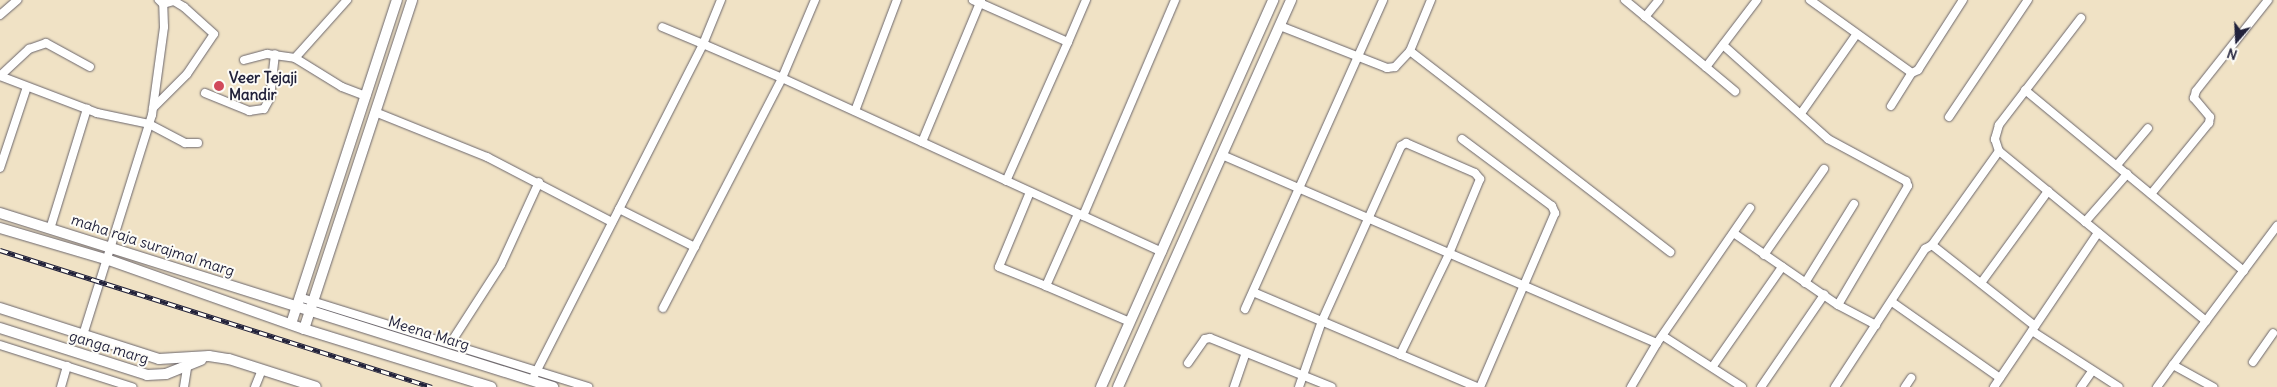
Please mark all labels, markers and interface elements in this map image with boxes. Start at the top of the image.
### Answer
north arrow [2212,15,2262,65]
text: N [2225,44,2240,64]
place label: Veer Tejaji Mandir [229,68,297,103]
marker: Veer Tejaji Mandir [213,80,225,92]
street label: maha raja surajmal marg [69,210,237,280]
street label: Meena Marg [386,312,472,354]
street label: ganga marg [67,326,151,368]

